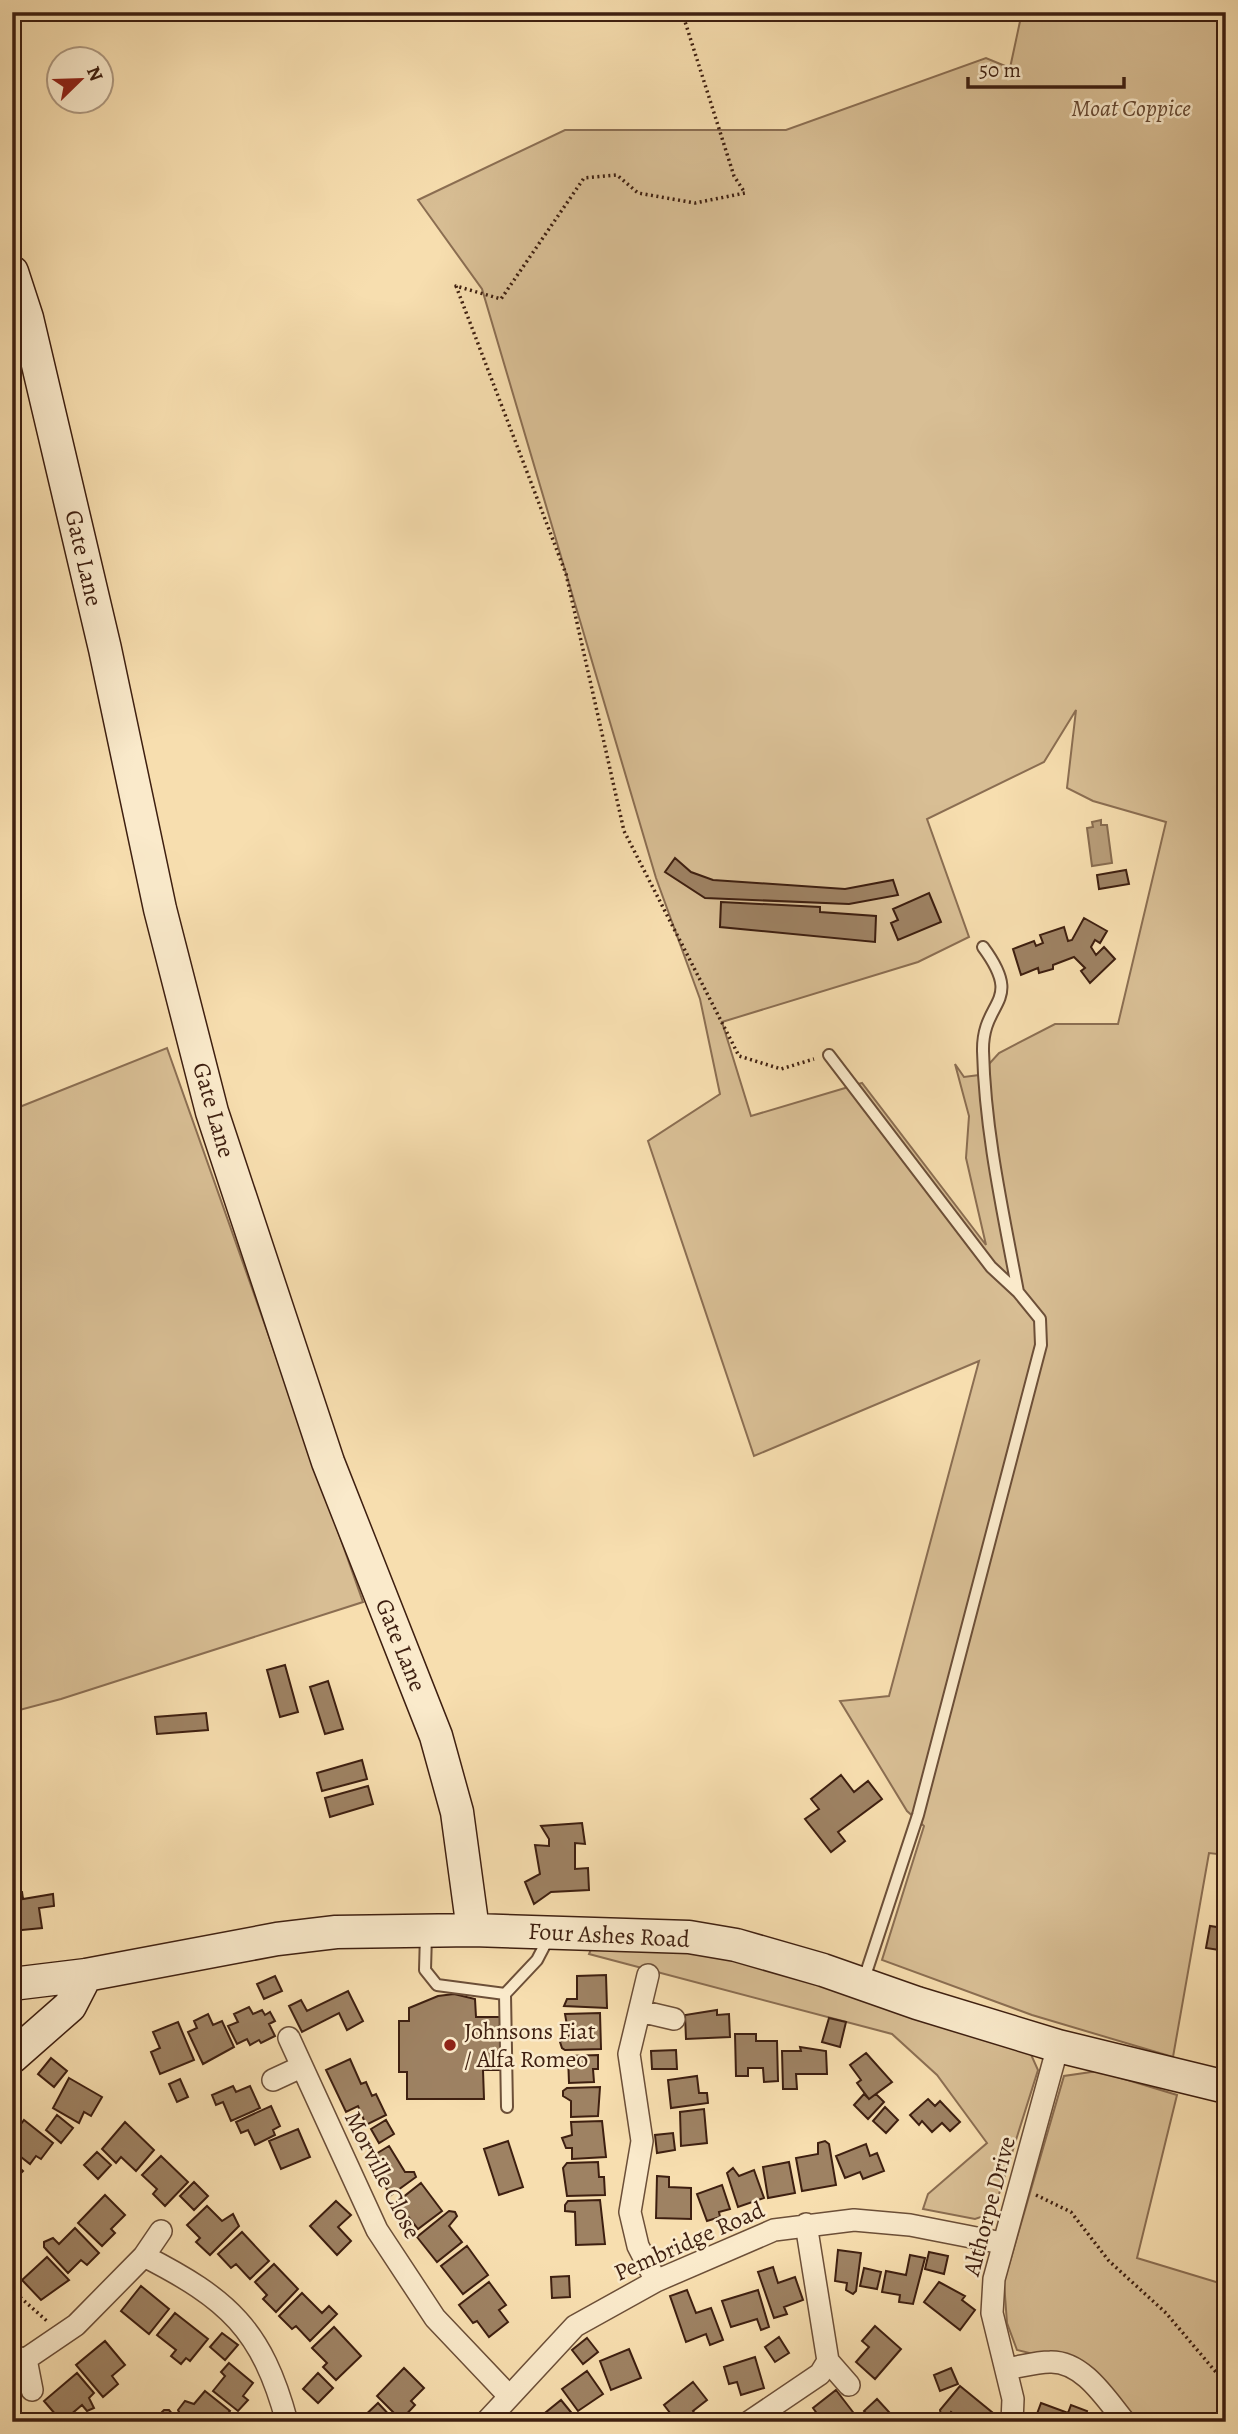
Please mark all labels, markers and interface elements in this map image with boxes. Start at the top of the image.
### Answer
north arrow [46,46,116,116]
scale bar [968,46,1124,90]
text: 50 m [979,56,1021,84]
text: N [80,62,109,85]
park label: Moat Coppice [1071,92,1191,124]
street label: Gate Lane [57,507,111,609]
street label: Gate Lane [185,1059,243,1161]
street label: Gate Lane [368,1594,434,1696]
street label: Four Ashes Road [527,1915,691,1955]
place label: Johnsons Fiat / Alfa Romeo [464,2015,596,2075]
marker: Johnsons Fiat / Alfa Romeo [442,2037,458,2053]
street label: Morville Close [337,2106,429,2244]
street label: Althorpe Drive [955,2133,1023,2280]
street label: Pembridge Road [609,2194,769,2288]

